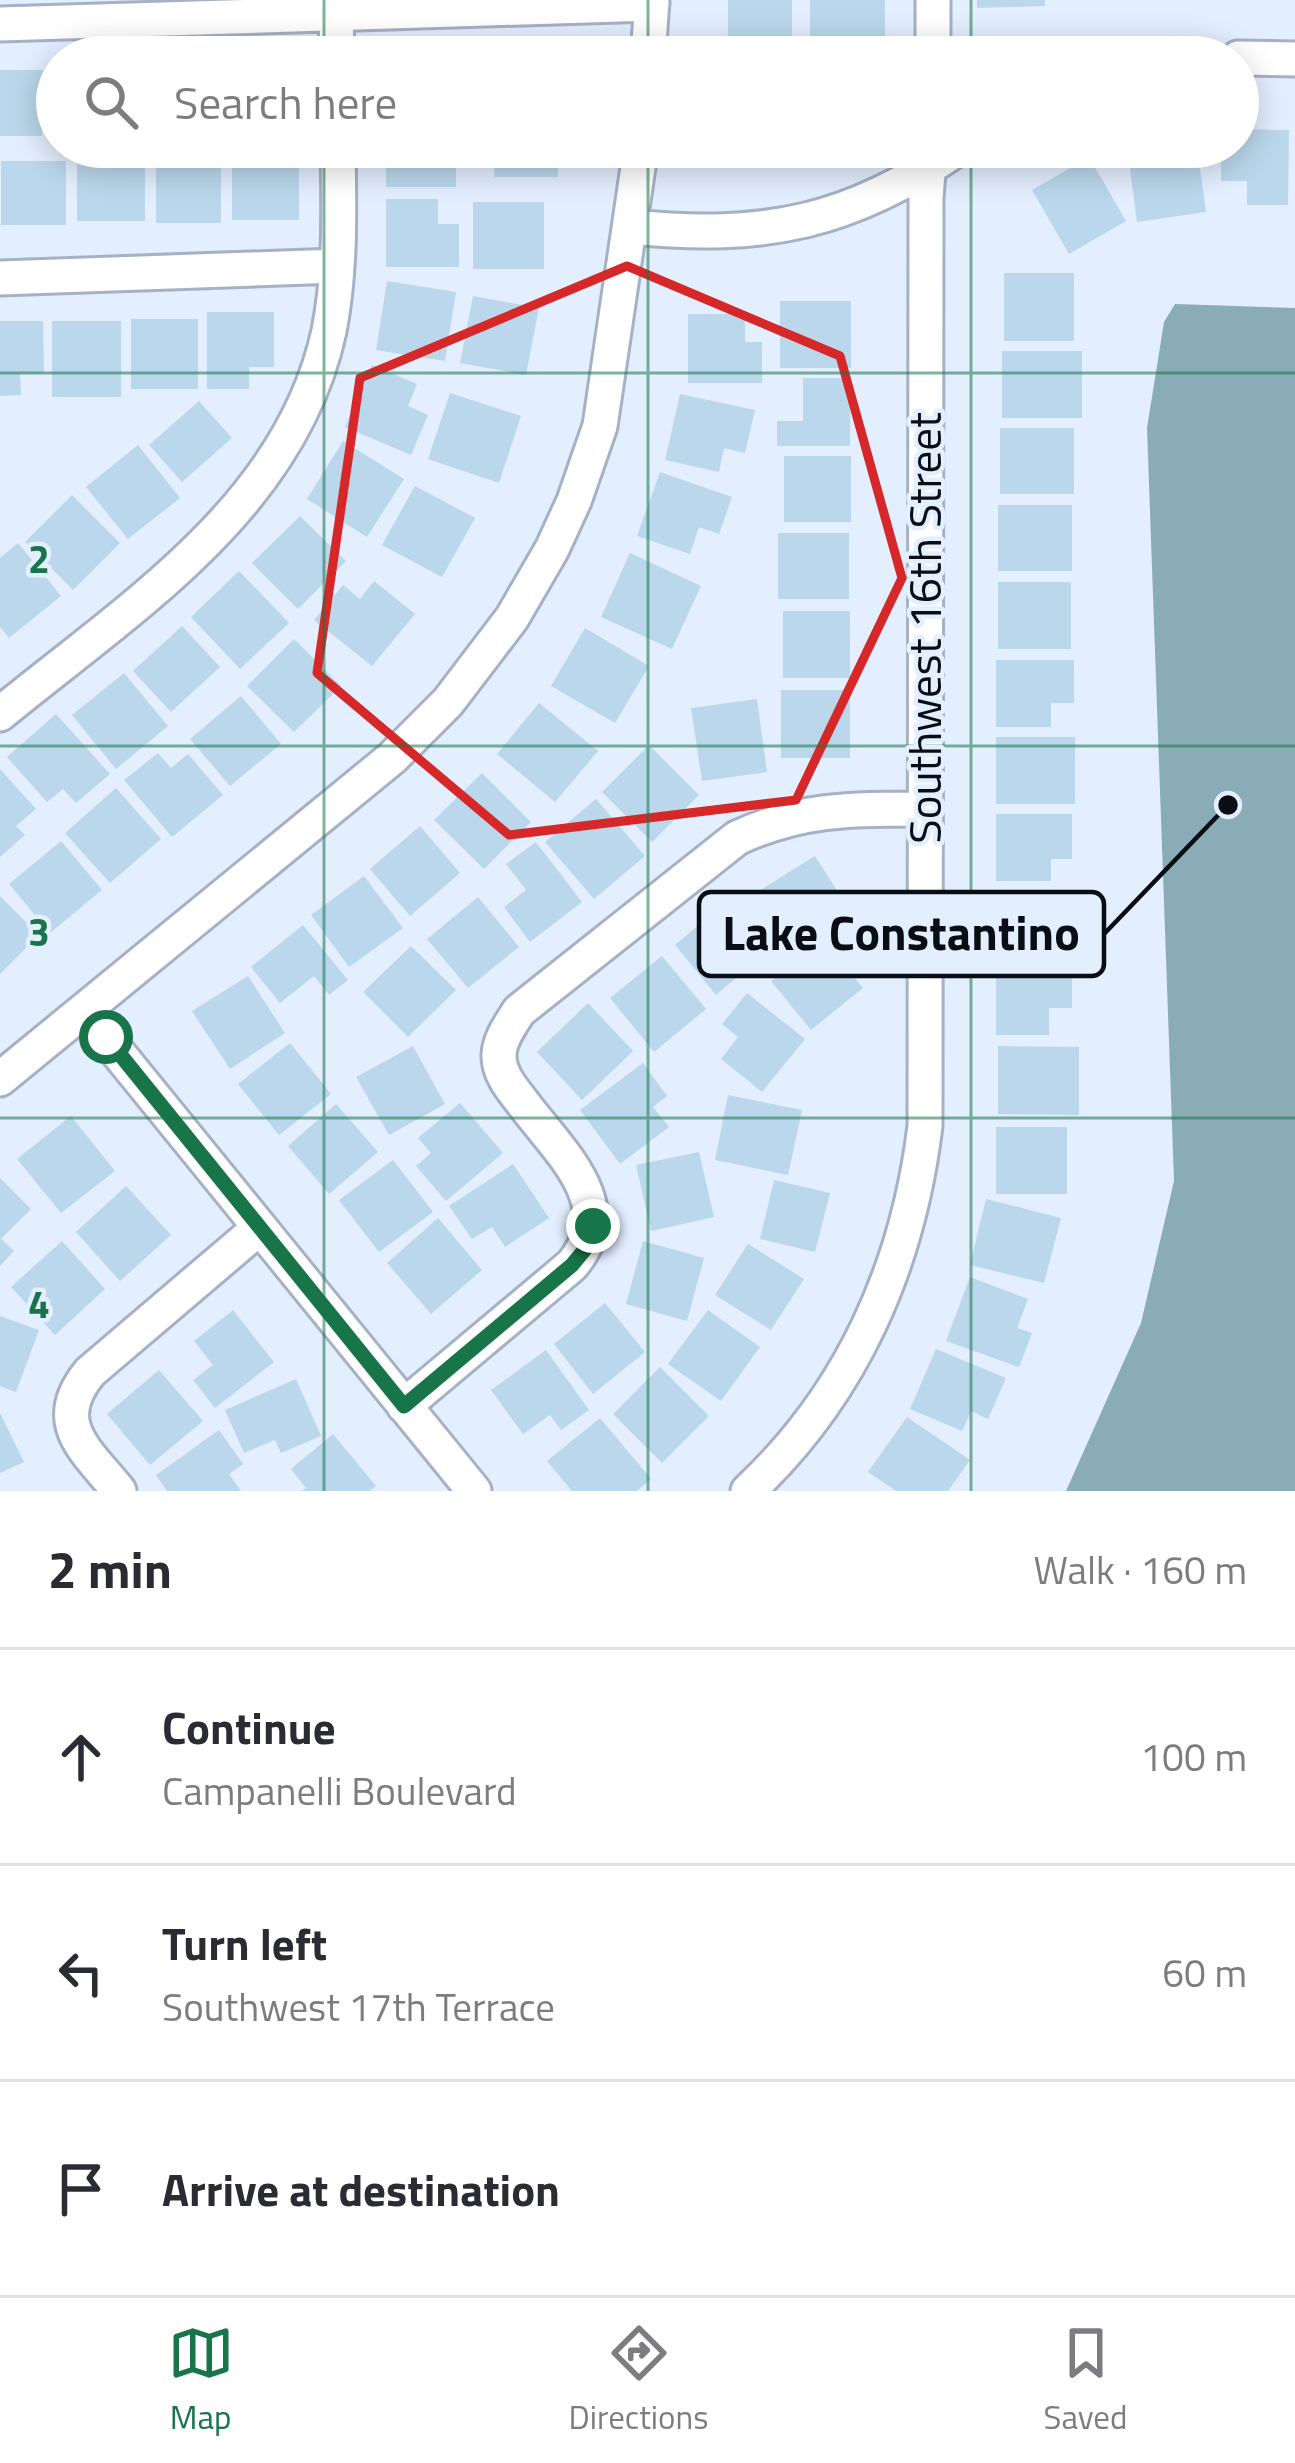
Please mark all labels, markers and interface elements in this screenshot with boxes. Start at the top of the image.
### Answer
search box [36,36,1259,168]
text: Search here [174,68,397,136]
icon: search [78,69,144,135]
street label: Southwest 16th Street [890,412,958,844]
text: 2 [28,529,50,588]
callout: Lake Constantino [699,892,1104,976]
text: Lake Constantino [722,896,1080,969]
text: 3 [28,902,50,961]
route start [79,1010,133,1064]
route end [566,1199,620,1253]
text: 4 [28,1274,50,1333]
text: 2 min [48,1530,172,1608]
text: Walk · 160 m [1033,1540,1247,1599]
text: Continue [162,1693,336,1761]
icon: ahead [48,1724,114,1790]
text: 100 m [1140,1727,1247,1786]
text: Campanelli Boulevard [162,1761,517,1820]
text: Turn left [162,1909,327,1977]
icon: left [48,1940,114,2006]
text: 60 m [1162,1943,1247,2002]
text: Southwest 17th Terrace [162,1977,555,2036]
text: Arrive at destination [162,2155,560,2223]
icon: arrive [48,2156,114,2222]
tab: Map [168,2320,234,2442]
tab: Directions [569,2320,709,2442]
tab: Saved [1044,2320,1127,2442]

